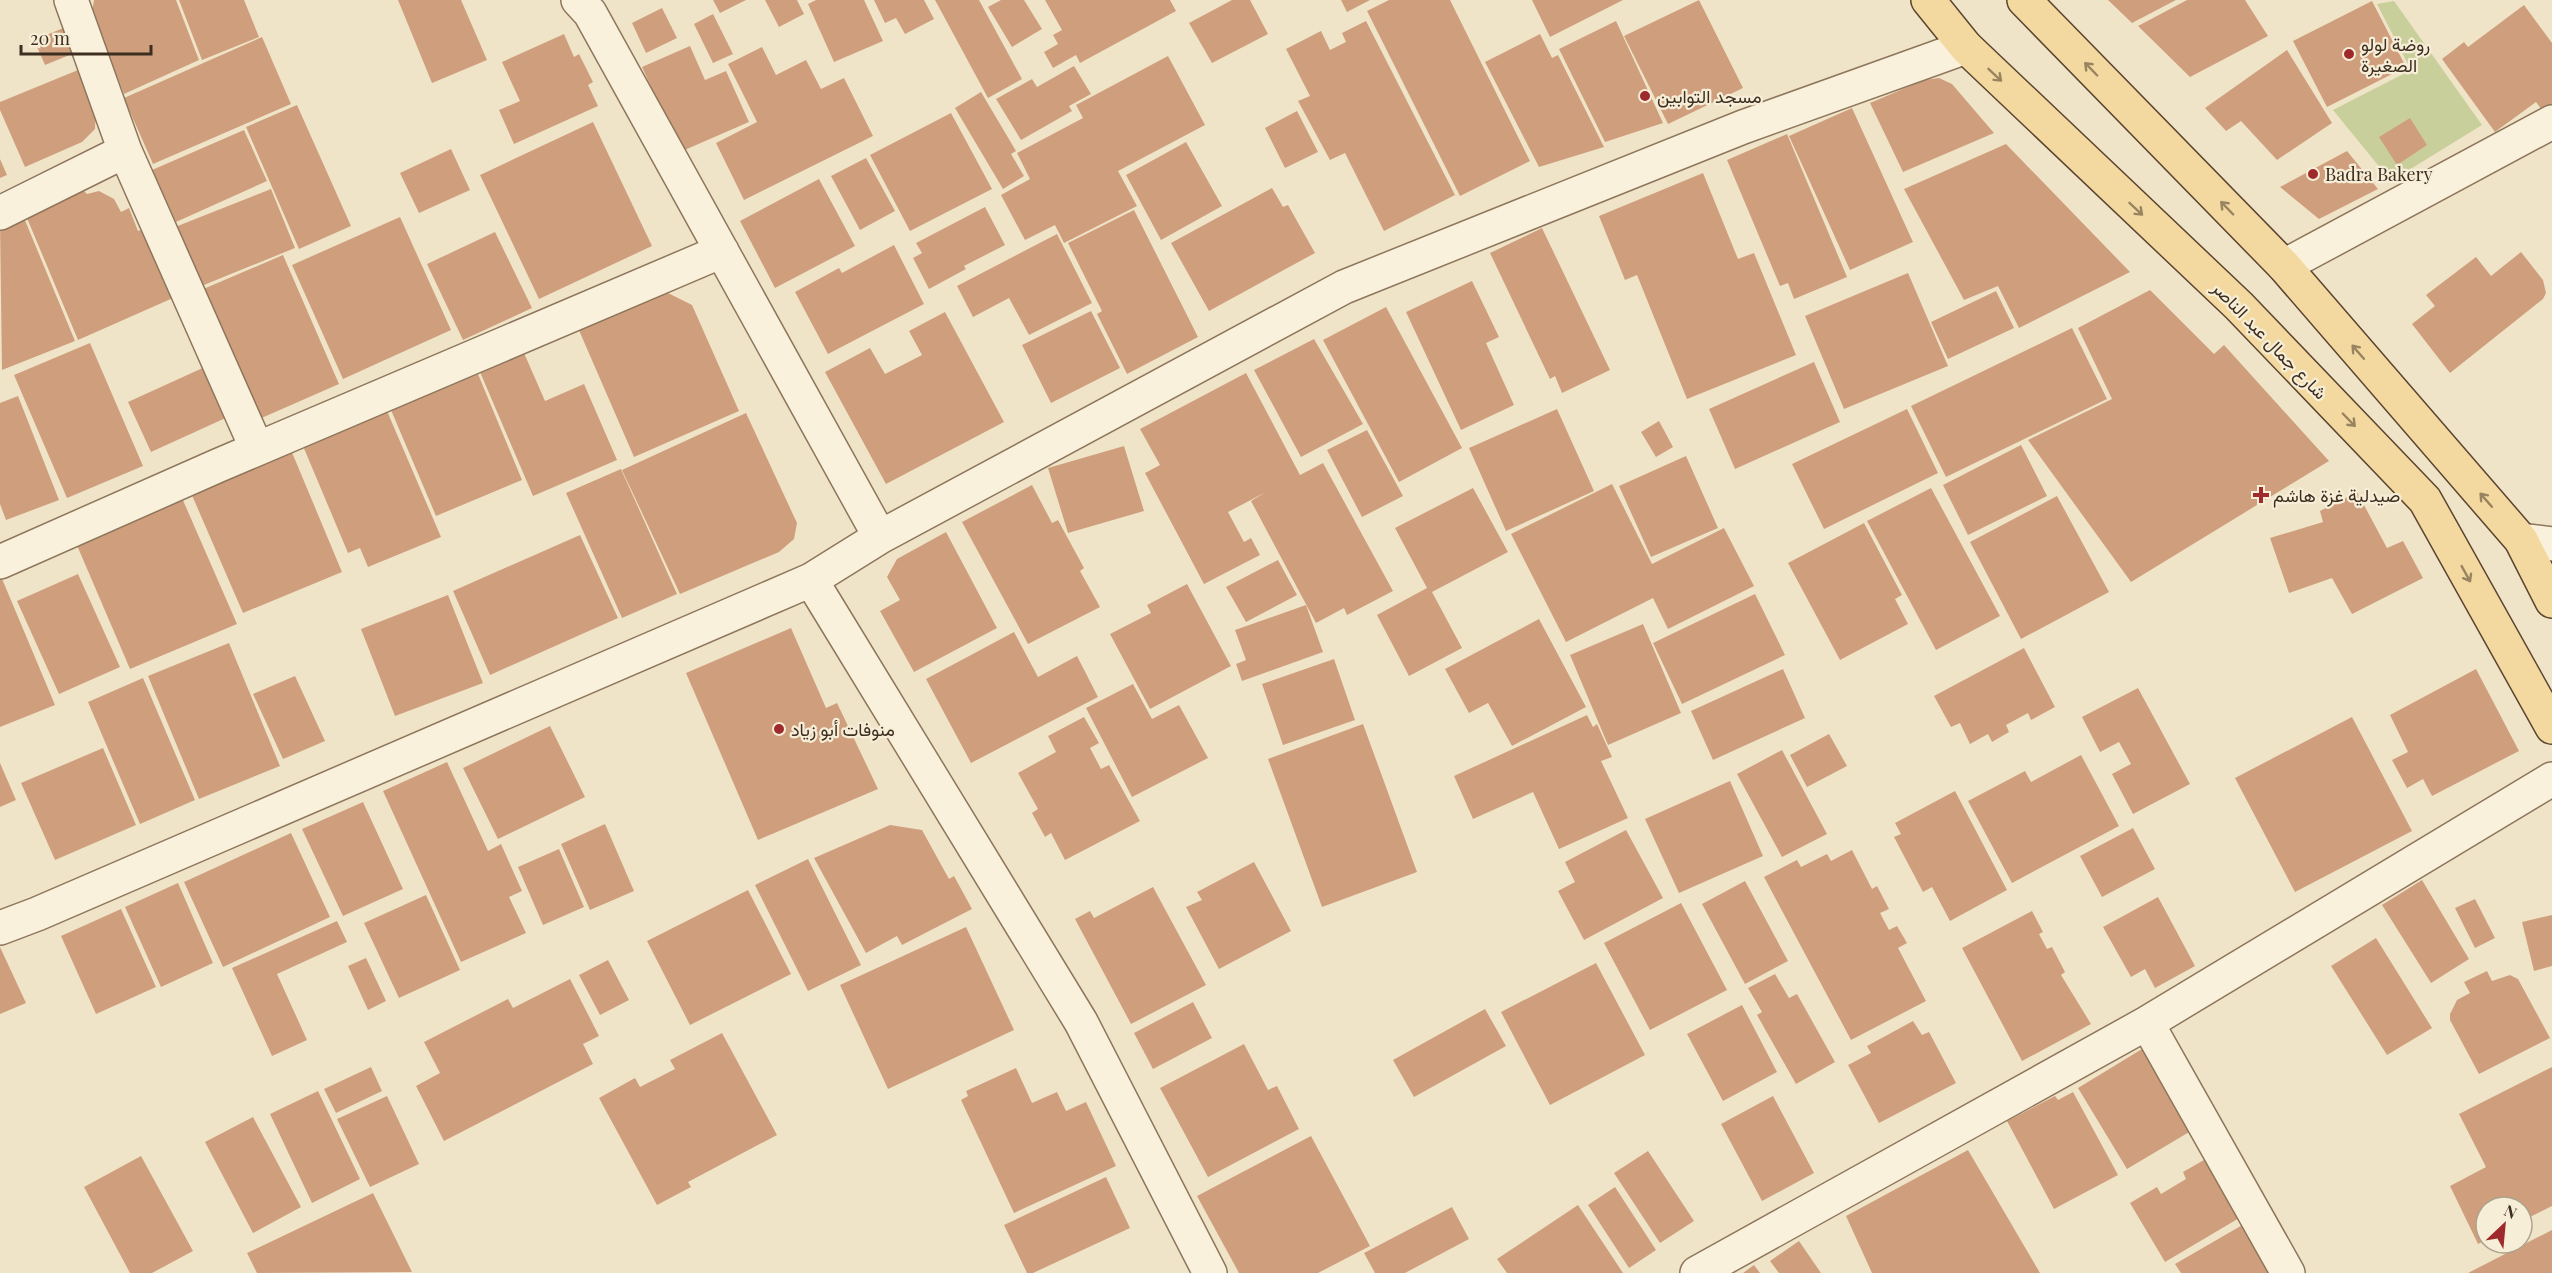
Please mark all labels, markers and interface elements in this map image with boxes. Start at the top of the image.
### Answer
scale bar [21,18,152,56]
text: 20 m [30,26,70,50]
place label: روضة لولو الصغيرة [2361,32,2430,77]
marker: روضة لولو الصغيرة [2342,47,2356,61]
one-way arrow [2084,61,2098,76]
one-way arrow [1987,67,2002,82]
place label: مسجد التوابين [1657,84,1762,108]
marker: مسجد التوابين [1638,89,1652,103]
place label: Badra Bakery [2325,162,2433,186]
marker: Badra Bakery [2306,167,2320,181]
one-way arrow [2129,201,2144,216]
one-way arrow [2220,201,2234,216]
street label: شارع جمال عبد الناصر [2206,275,2333,405]
one-way arrow [2351,345,2365,360]
one-way arrow [2342,413,2356,428]
place label: صيدلية غزة هاشم [2273,483,2400,508]
marker: صيدلية غزة هاشم [2254,488,2268,502]
one-way arrow [2479,493,2493,508]
one-way arrow [2461,565,2473,582]
place label: منوفات أبو زياد [791,717,895,741]
marker: منوفات أبو زياد [772,722,786,736]
north arrow [2474,1195,2534,1255]
text: N [2501,1199,2521,1223]

